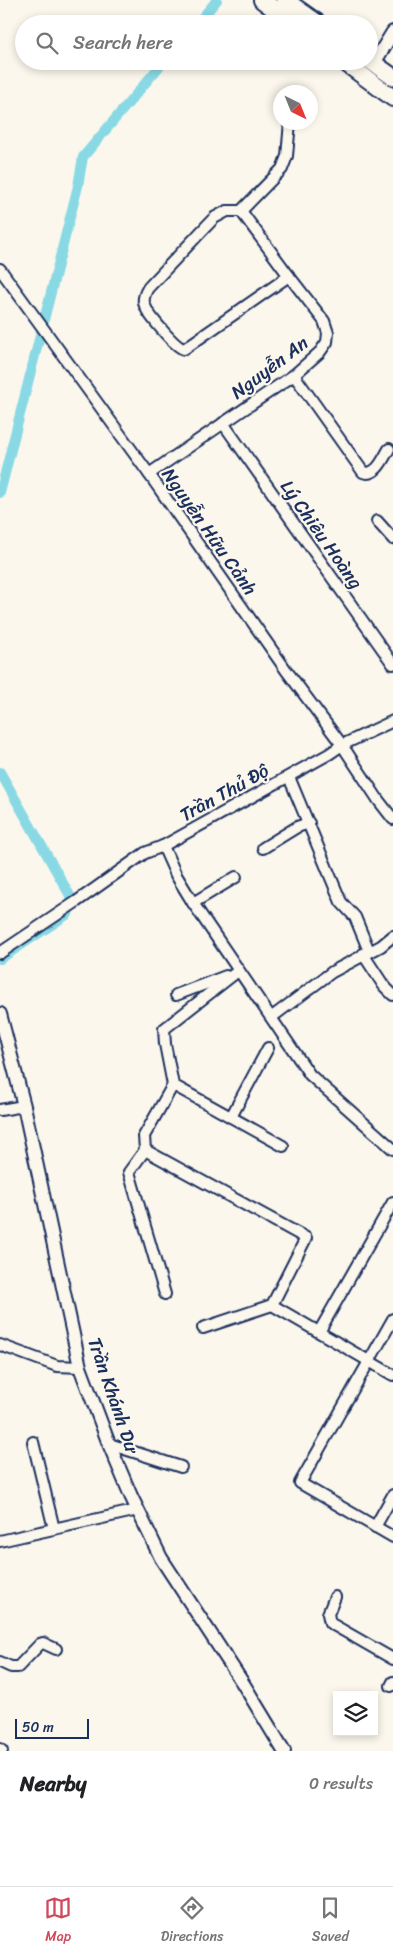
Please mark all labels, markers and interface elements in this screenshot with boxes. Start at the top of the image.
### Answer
search box [15,15,378,70]
text: Search here [73,26,173,59]
icon: search [33,29,61,57]
north arrow [273,85,318,130]
street label: Nguyễn An [223,327,315,408]
street label: Nguyễn Hữu Cảnh [153,460,266,602]
street label: Lý Chiêu Hoàng [271,472,372,596]
street label: Trần Thủ Độ [173,754,275,831]
street label: Trần Khánh Dư [78,1333,149,1459]
map controls [333,1691,378,1736]
button: layers [333,1691,378,1736]
text: 50 m [22,1715,54,1740]
scale bar [15,1716,89,1739]
text: Nearby [20,1765,86,1803]
text: 0 results [309,1769,373,1798]
tab: Map [44,1894,72,1949]
tab: Directions [161,1894,223,1949]
tab: Saved [312,1894,349,1949]

